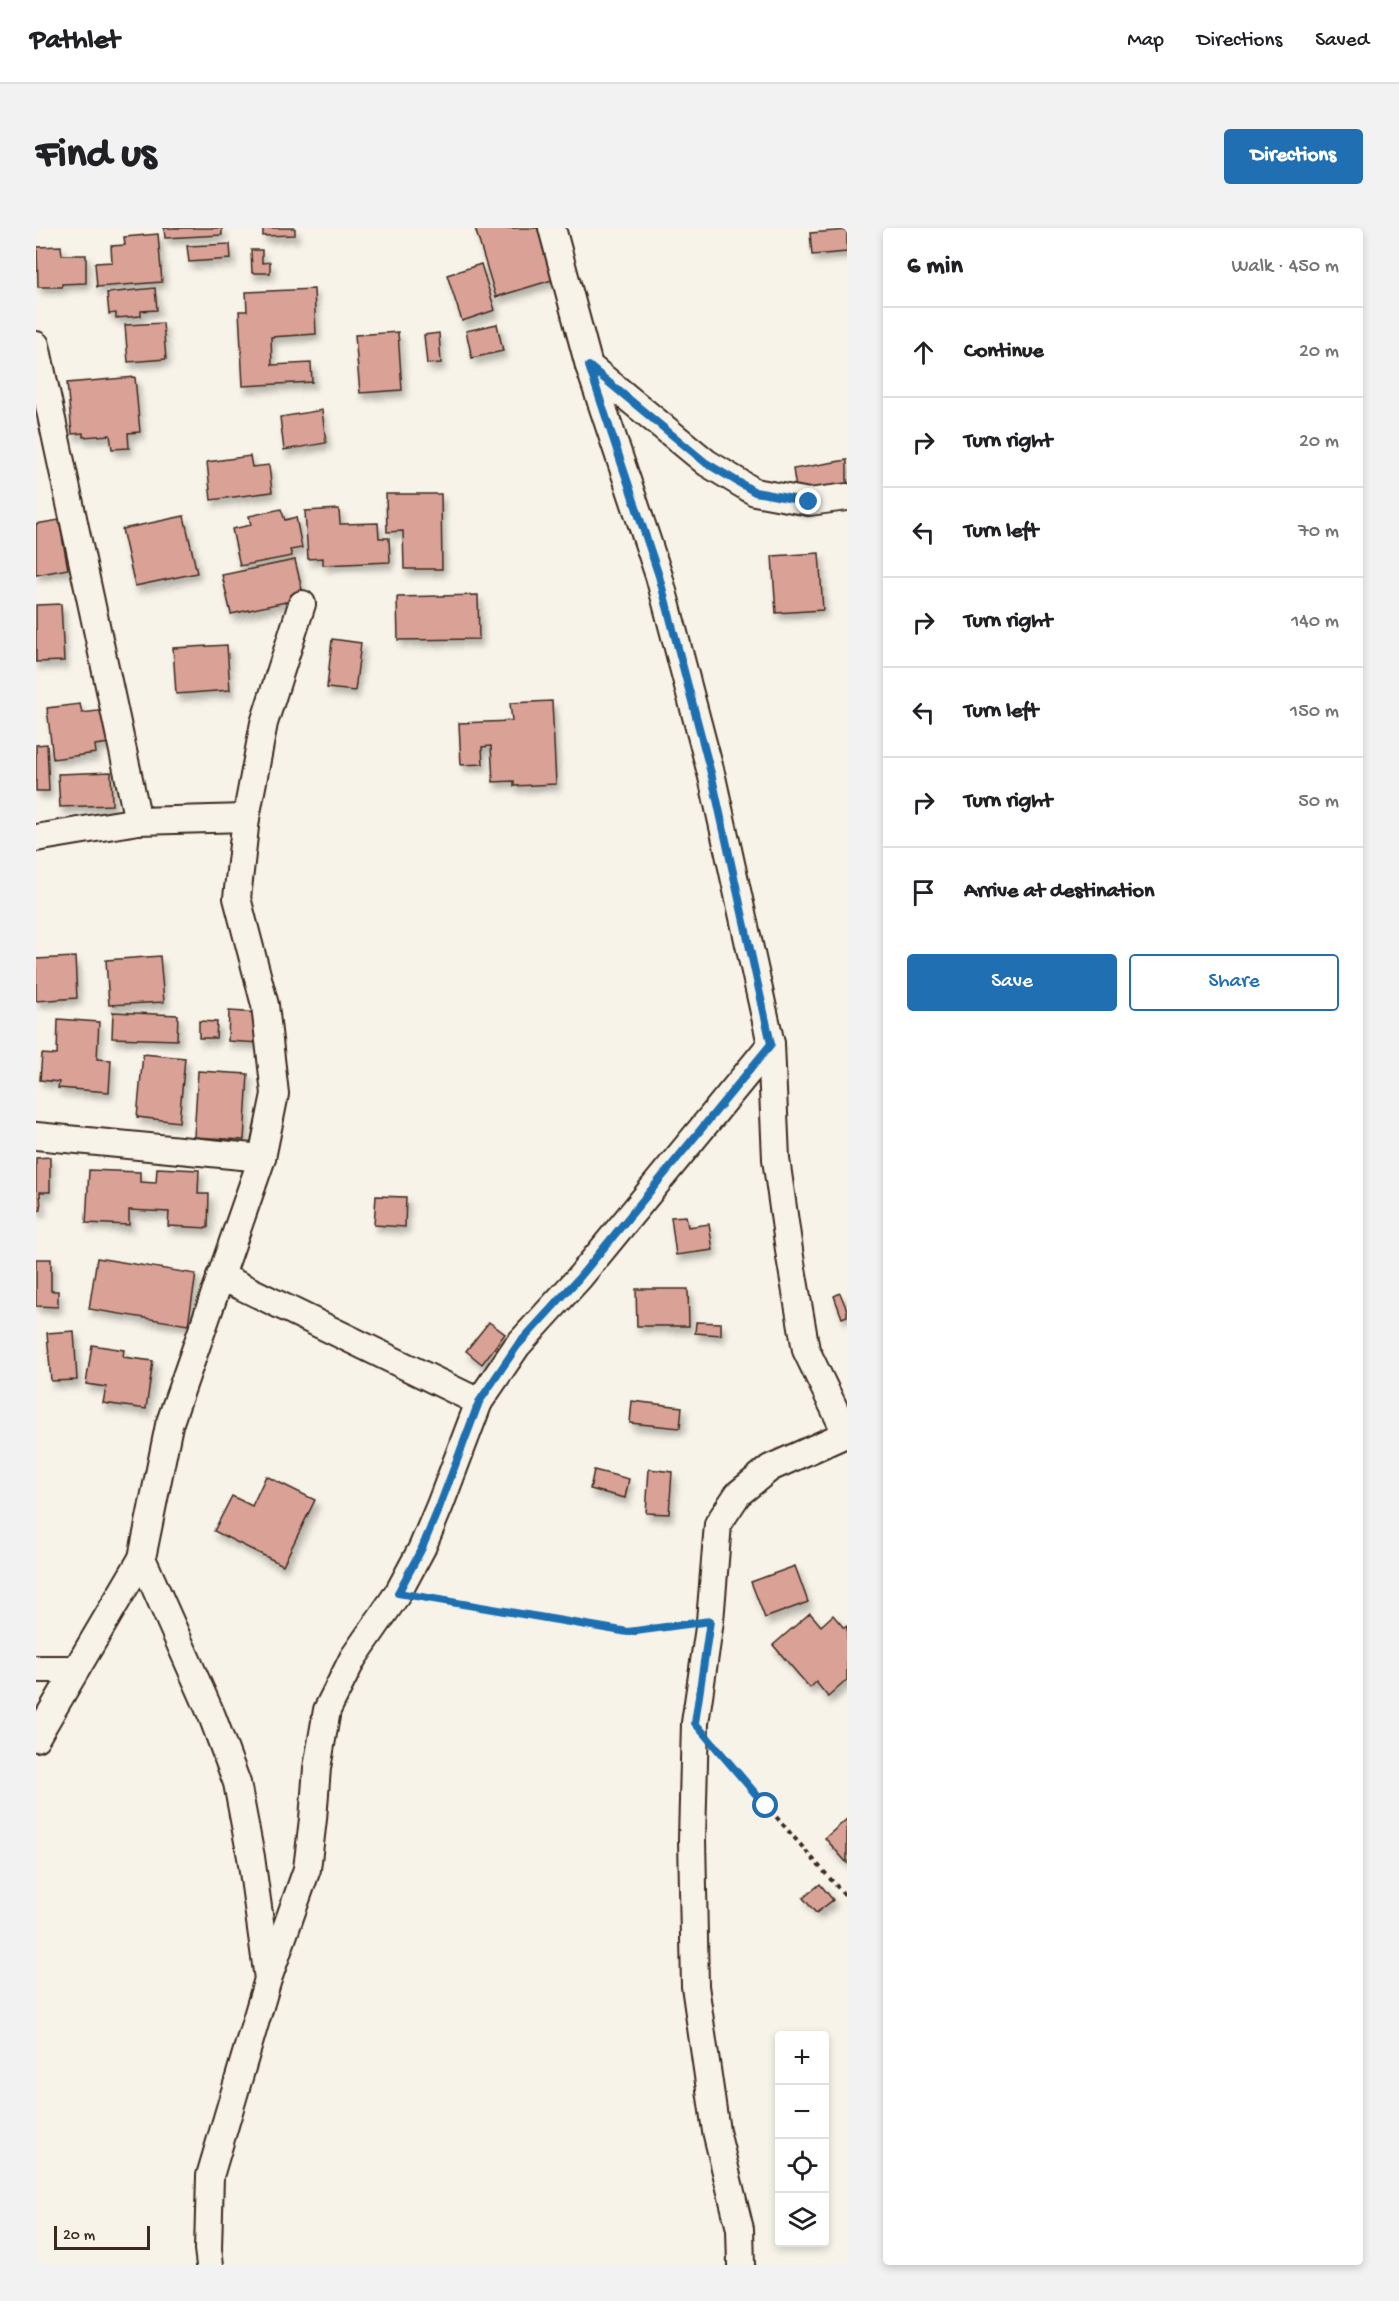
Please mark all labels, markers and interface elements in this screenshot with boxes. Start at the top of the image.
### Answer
text: Pathlet [30,25,120,58]
text: Map [1127,29,1164,54]
text: Directions [1197,29,1282,54]
text: Saved [1315,29,1369,54]
button: Directions [1224,129,1363,184]
text: Find us [36,132,156,181]
text: 6 min [907,252,963,283]
text: Walk · 450 m [1232,256,1339,279]
icon: ahead [907,336,940,369]
text: Continue [964,339,1044,365]
text: 20 m [1299,341,1339,364]
icon: right [907,426,940,459]
text: Turn right [964,429,1052,455]
text: 20 m [1299,431,1339,454]
route end [795,488,821,514]
icon: left [907,516,940,549]
text: Turn left [964,519,1038,545]
text: 70 m [1298,521,1339,544]
icon: right [907,606,940,639]
text: Turn right [964,609,1052,635]
text: 140 m [1291,611,1339,634]
icon: left [907,696,940,729]
text: Turn left [964,699,1038,725]
text: 150 m [1290,701,1339,724]
icon: right [907,786,940,819]
text: Turn right [964,789,1052,815]
text: 50 m [1298,791,1339,814]
icon: arrive [907,876,940,909]
text: Arrive at destination [964,879,1154,905]
button: Save [907,954,1117,1011]
button: Share [1129,954,1339,1011]
route start [752,1792,778,1818]
map controls [775,2031,829,2247]
button: + [775,2031,829,2085]
button: − [775,2085,829,2139]
button: locate [775,2139,829,2193]
button: layers [775,2193,829,2247]
scale bar [54,2223,150,2250]
text: 20 m [63,2227,95,2246]

